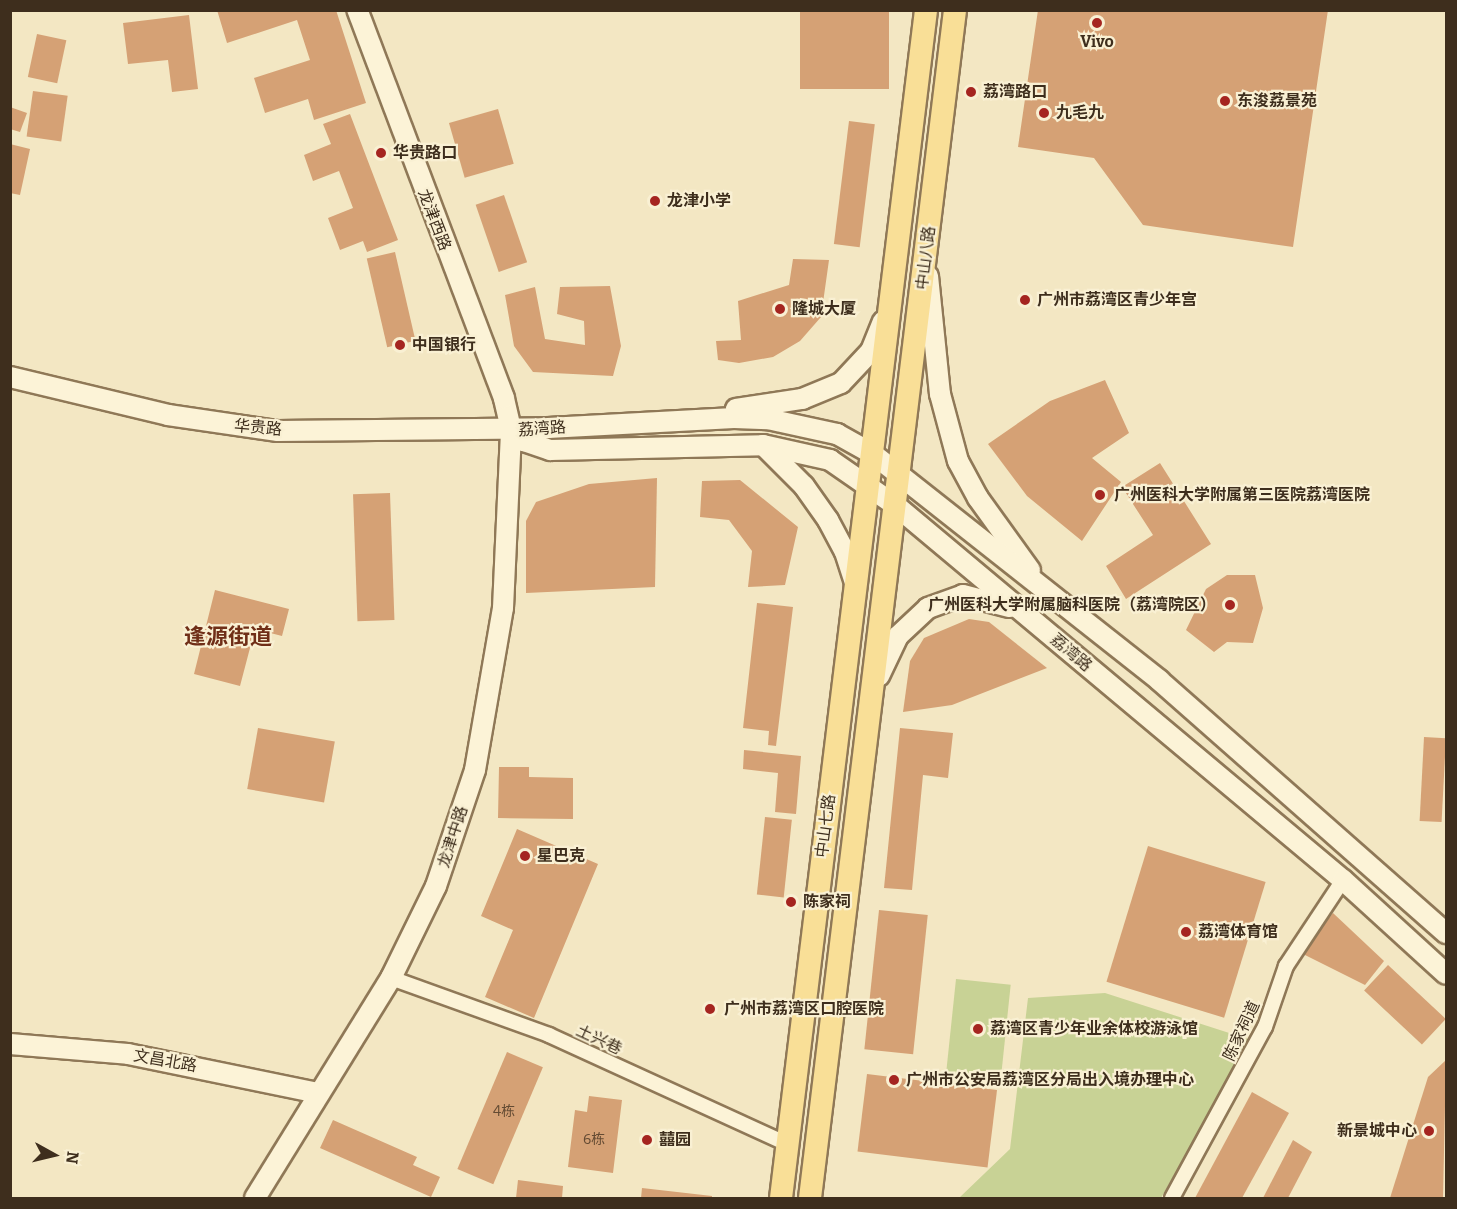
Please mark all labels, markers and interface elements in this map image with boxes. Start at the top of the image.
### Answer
marker: Vivo [1090,16,1104,30]
place label: Vivo [1080,32,1114,52]
place label: 荔湾路口 [983,82,1047,102]
marker: 荔湾路口 [964,85,978,99]
place label: 东浚荔景苑 [1237,91,1317,111]
marker: 东浚荔景苑 [1218,94,1232,108]
place label: 九毛九 [1056,103,1104,123]
marker: 九毛九 [1037,106,1051,120]
place label: 华贵路口 [393,143,457,163]
marker: 华贵路口 [374,146,388,160]
street label: 龙津西路 [414,187,454,253]
place label: 龙津小学 [667,191,731,211]
marker: 龙津小学 [648,194,662,208]
street label: 中山八路 [913,225,939,291]
place label: 广州市荔湾区青少年宫 [1037,290,1197,310]
marker: 广州市荔湾区青少年宫 [1018,293,1032,307]
place label: 隆城大厦 [792,299,856,319]
marker: 隆城大厦 [773,302,787,316]
place label: 中国银行 [412,335,476,355]
marker: 中国银行 [393,338,407,352]
street label: 华贵路 [233,416,283,440]
street label: 荔湾路 [517,418,567,440]
place label: 广州医科大学附属第三医院荔湾医院 [1114,485,1370,505]
marker: 广州医科大学附属第三医院荔湾医院 [1091,486,1109,504]
place label: 广州医科大学附属脑科医院（荔湾院区） [928,595,1216,615]
marker: 广州医科大学附属脑科医院（荔湾院区） [1221,596,1239,614]
district label: 逢源街道 [184,624,272,650]
street label: 荔湾路 [1046,630,1096,676]
street label: 中山七路 [813,793,839,859]
street label: 龙津中路 [434,804,472,870]
place label: 星巴克 [537,846,585,866]
marker: 星巴克 [518,849,532,863]
place label: 陈家祠 [803,892,851,912]
marker: 陈家祠 [784,895,798,909]
place label: 荔湾体育馆 [1198,922,1278,942]
marker: 荔湾体育馆 [1179,925,1193,939]
street label: 陈家祠道 [1220,998,1264,1064]
place label: 广州市荔湾区口腔医院 [724,999,884,1019]
marker: 广州市荔湾区口腔医院 [701,1000,719,1018]
place label: 荔湾区青少年业余体校游泳馆 [990,1019,1198,1039]
street label: 土兴巷 [573,1021,625,1059]
marker: 荔湾区青少年业余体校游泳馆 [971,1022,985,1036]
street label: 文昌北路 [132,1046,198,1076]
place label: 广州市公安局荔湾区分局出入境办理中心 [906,1070,1194,1090]
marker: 广州市公安局荔湾区分局出入境办理中心 [887,1073,901,1087]
house number: 4栋 [493,1104,515,1120]
place label: 新景城中心 [1337,1121,1417,1141]
marker: 新景城中心 [1422,1124,1436,1138]
north arrow [24,1125,84,1185]
place label: 囍园 [659,1130,691,1150]
house number: 6栋 [583,1132,605,1148]
marker: 囍园 [640,1133,654,1147]
text: N [62,1150,83,1165]

